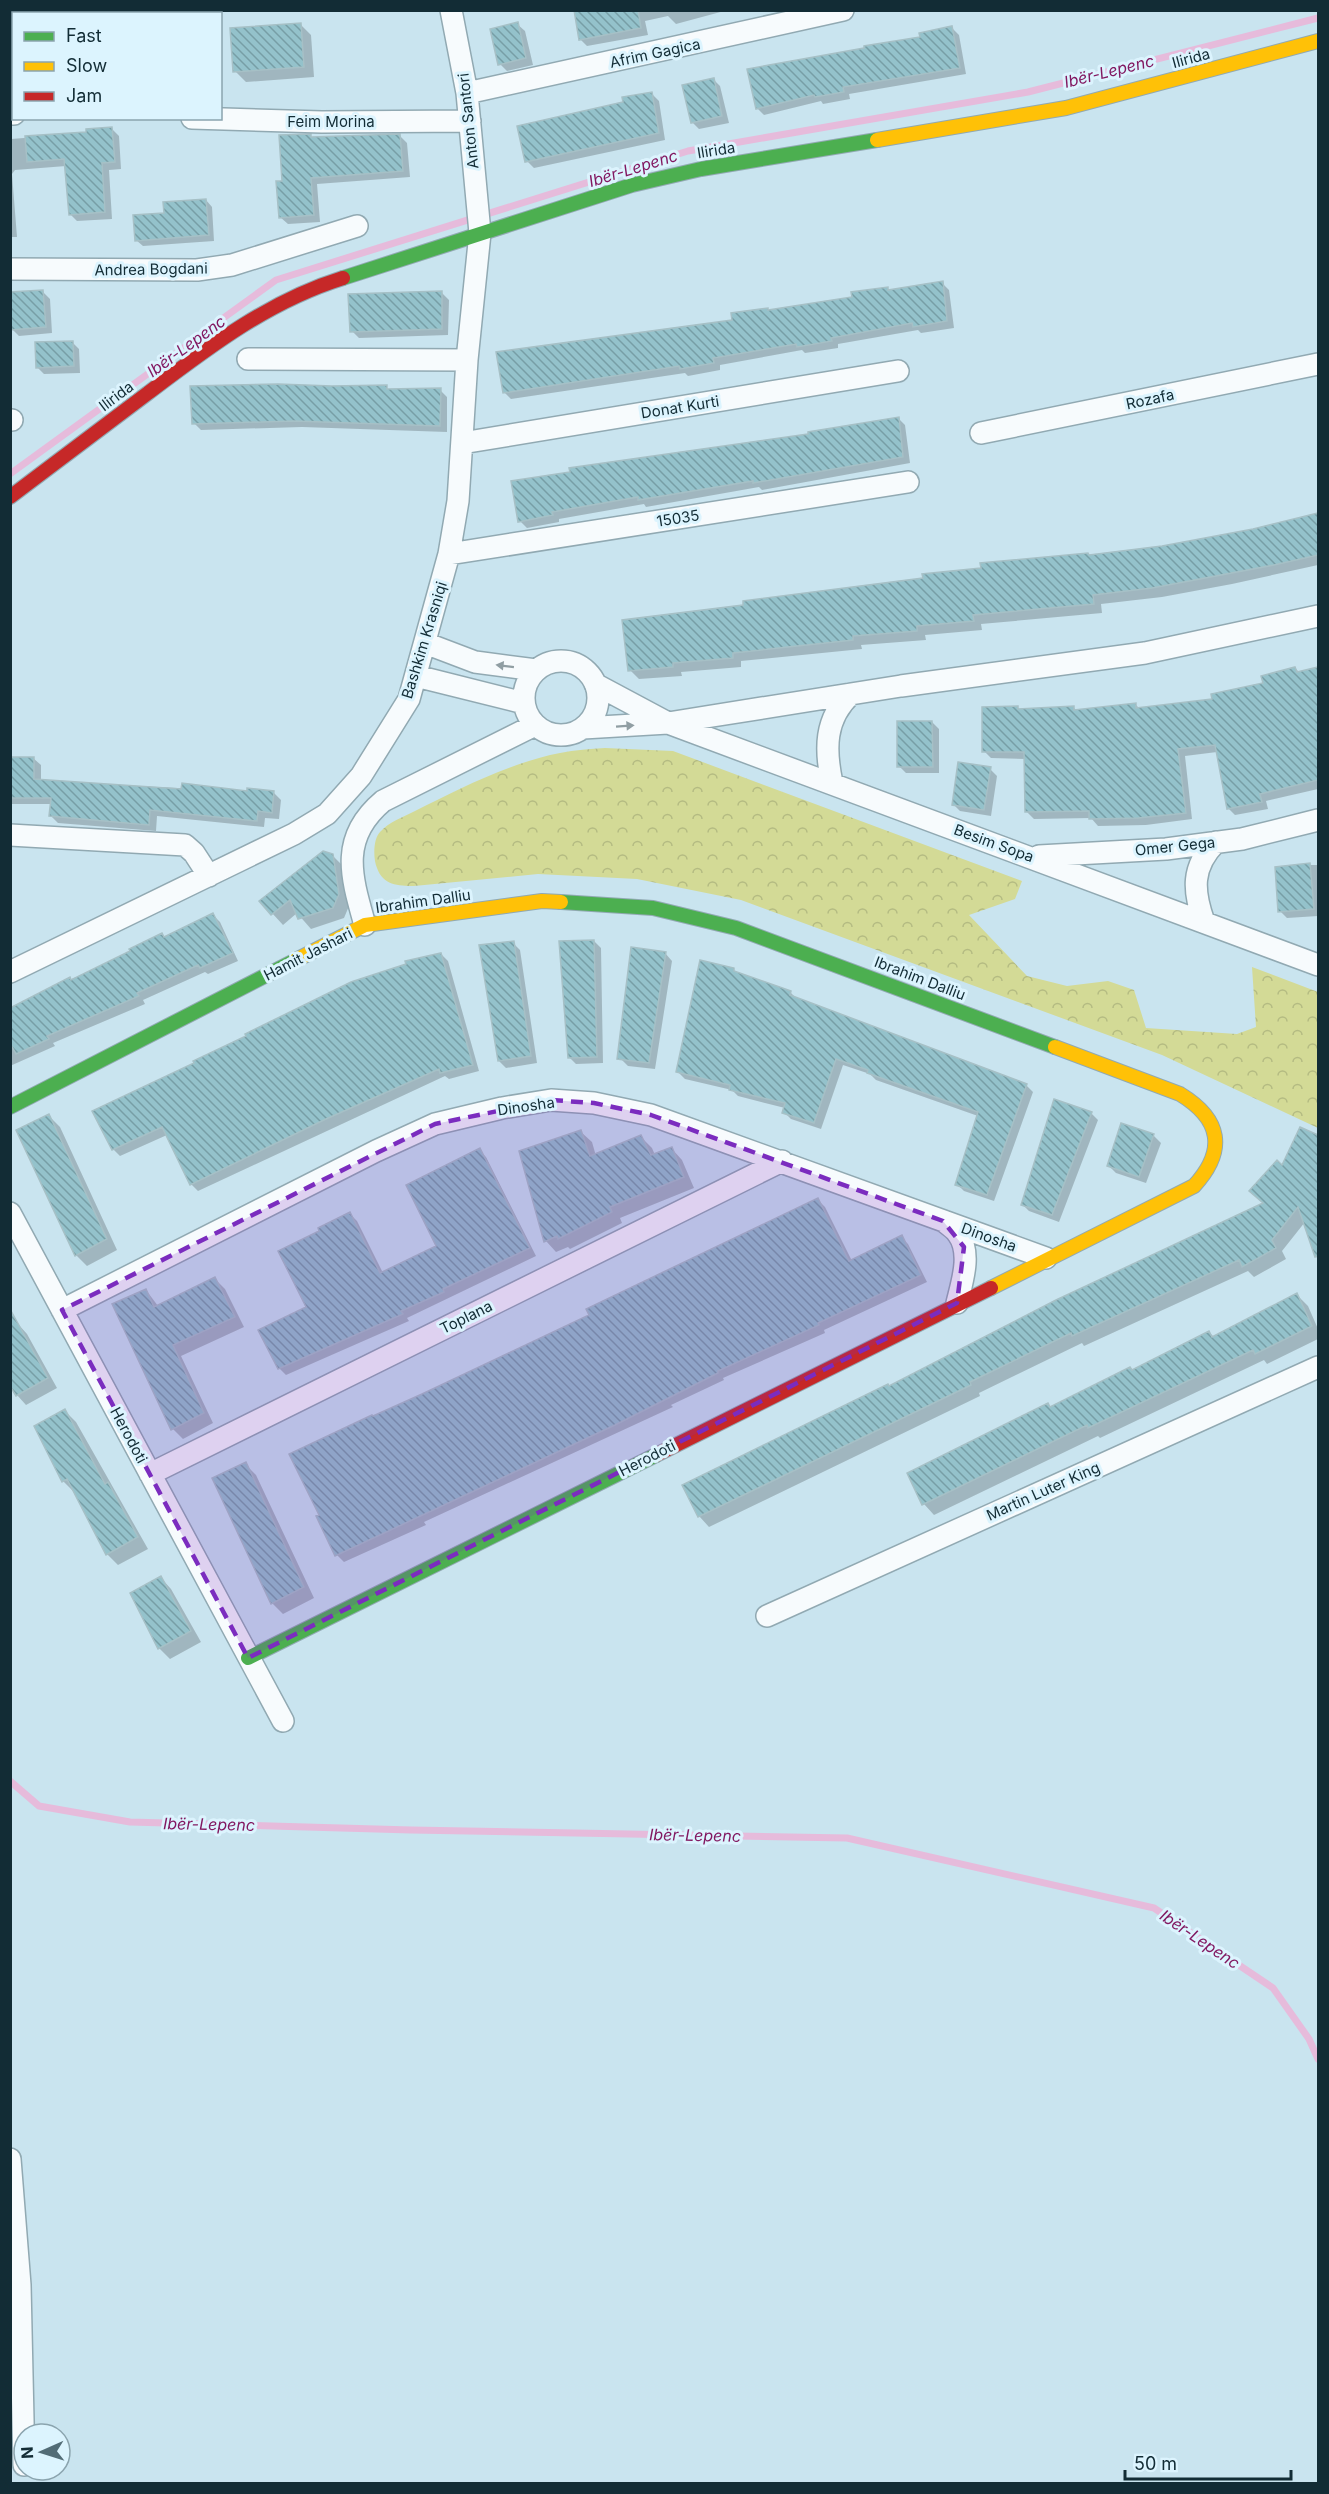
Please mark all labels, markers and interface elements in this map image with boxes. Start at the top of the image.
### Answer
legend [12,12,222,120]
text: Fast [66,25,102,46]
street label: Afrim Gagica [608,34,702,72]
street label: Ilirida [1170,44,1212,72]
water label: Ibër-Lepenc [1062,50,1156,92]
text: Slow [66,55,107,76]
street label: Anton Santori [454,72,482,170]
text: Jam [66,85,102,106]
street label: Feim Morina [287,112,375,131]
street label: Ilirida [696,138,736,162]
water label: Ibër-Lepenc [586,145,680,191]
street label: Andrea Bogdani [94,259,208,279]
water label: Ibër-Lepenc [143,311,229,381]
street label: Ilirida [95,377,137,415]
street label: Rozafa [1124,385,1176,413]
street label: Donat Kurti [639,391,721,423]
street label: 15035 [655,505,701,531]
street label: Bashkim Krasniqi [397,579,451,701]
one-way arrow [496,661,515,671]
one-way arrow [616,721,635,730]
street label: Besim Sopa [951,820,1037,866]
street label: Omer Gega [1134,832,1216,860]
street label: Ibrahim Dalliu [374,885,472,917]
street label: Hamit Jashari [260,923,356,985]
street label: Ibrahim Dalliu [872,952,968,1004]
street label: Dinosha [496,1093,556,1119]
street label: Dinosha [959,1218,1019,1256]
street label: Toplana [437,1296,495,1338]
street label: Herodoti [106,1404,152,1466]
street label: Herodoti [616,1436,678,1480]
street label: Martin Luter King [983,1457,1103,1525]
water label: Ibër-Lepenc [163,1813,255,1835]
water label: Ibër-Lepenc [649,1824,741,1846]
water label: Ibër-Lepenc [1156,1905,1244,1973]
north arrow [12,2422,72,2482]
scale bar [1125,2443,1292,2481]
text: N [17,2446,37,2459]
text: 50 m [1134,2453,1177,2474]

